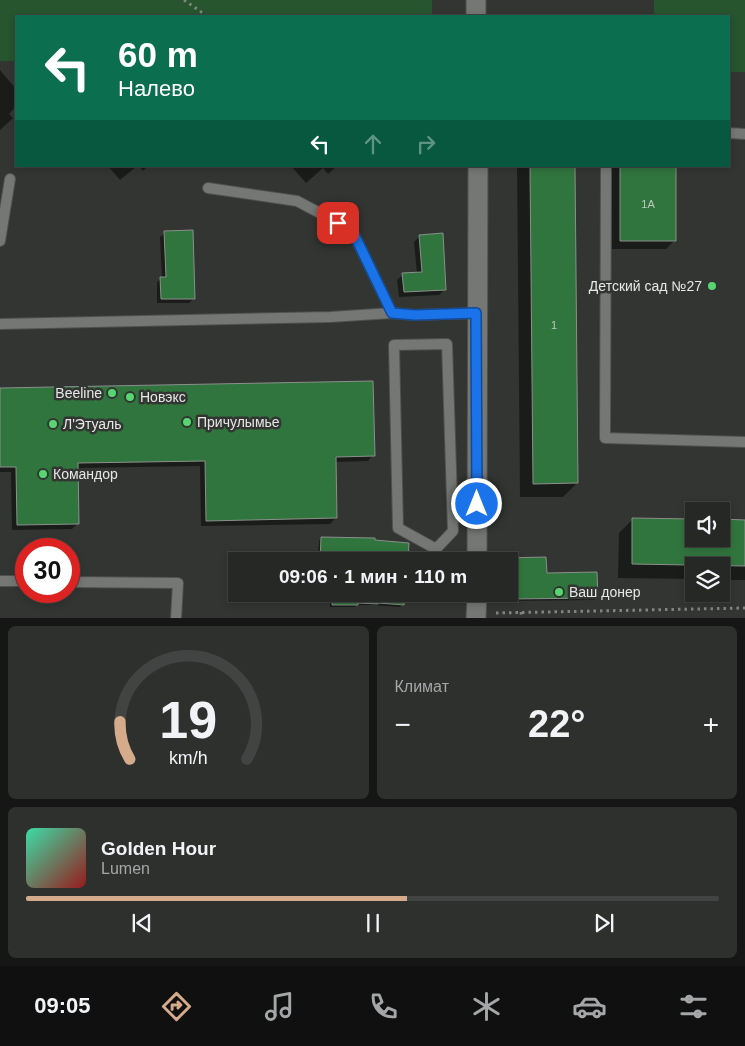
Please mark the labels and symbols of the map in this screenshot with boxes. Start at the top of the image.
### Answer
house number: 1А [641,198,655,210]
pin [317,202,359,244]
place label: Детский сад №27 [589,278,702,294]
marker: Детский сад №27 [706,280,718,292]
house number: 1 [551,319,557,331]
place label: Beeline [55,385,102,401]
marker: Beeline [106,387,118,399]
place label: Новэкс [140,389,186,405]
marker: Новэкс [124,391,136,403]
place label: Причулымье [197,414,280,430]
place label: Л'Этуаль [63,416,122,432]
marker: Причулымье [181,416,193,428]
marker: Л'Этуаль [47,418,59,430]
place label: Командор [53,466,118,482]
marker: Командор [37,468,49,480]
position arrow [450,477,502,529]
speed limit sign: 30 [15,538,80,603]
place label: Ваш донер [569,584,641,600]
marker: Ваш донер [553,586,565,598]

